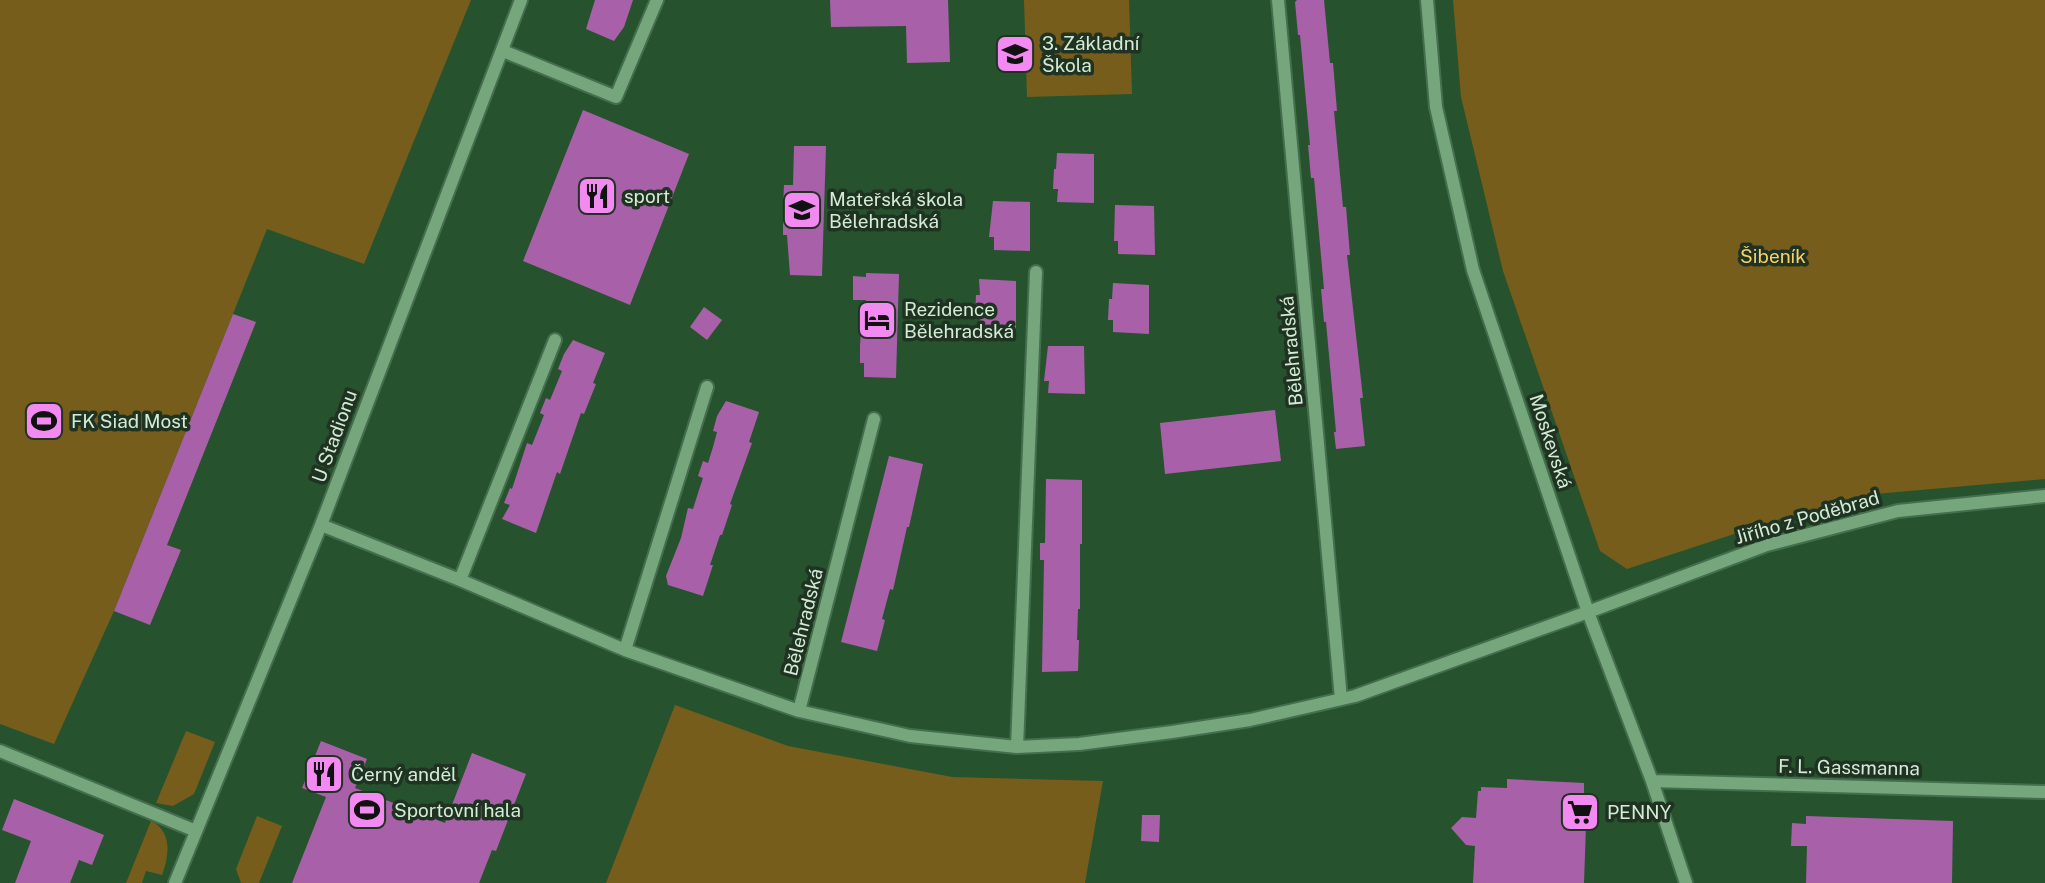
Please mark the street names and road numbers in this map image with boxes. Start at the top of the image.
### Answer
street label: Bělehradská [1275,295,1307,407]
street label: U Stadionu [307,387,361,485]
street label: Moskevská [1525,391,1577,491]
street label: Jiřího z Poděbrad [1732,486,1882,548]
street label: Bělehradská [779,566,827,678]
street label: F. L. Gassmanna [1778,755,1920,779]

